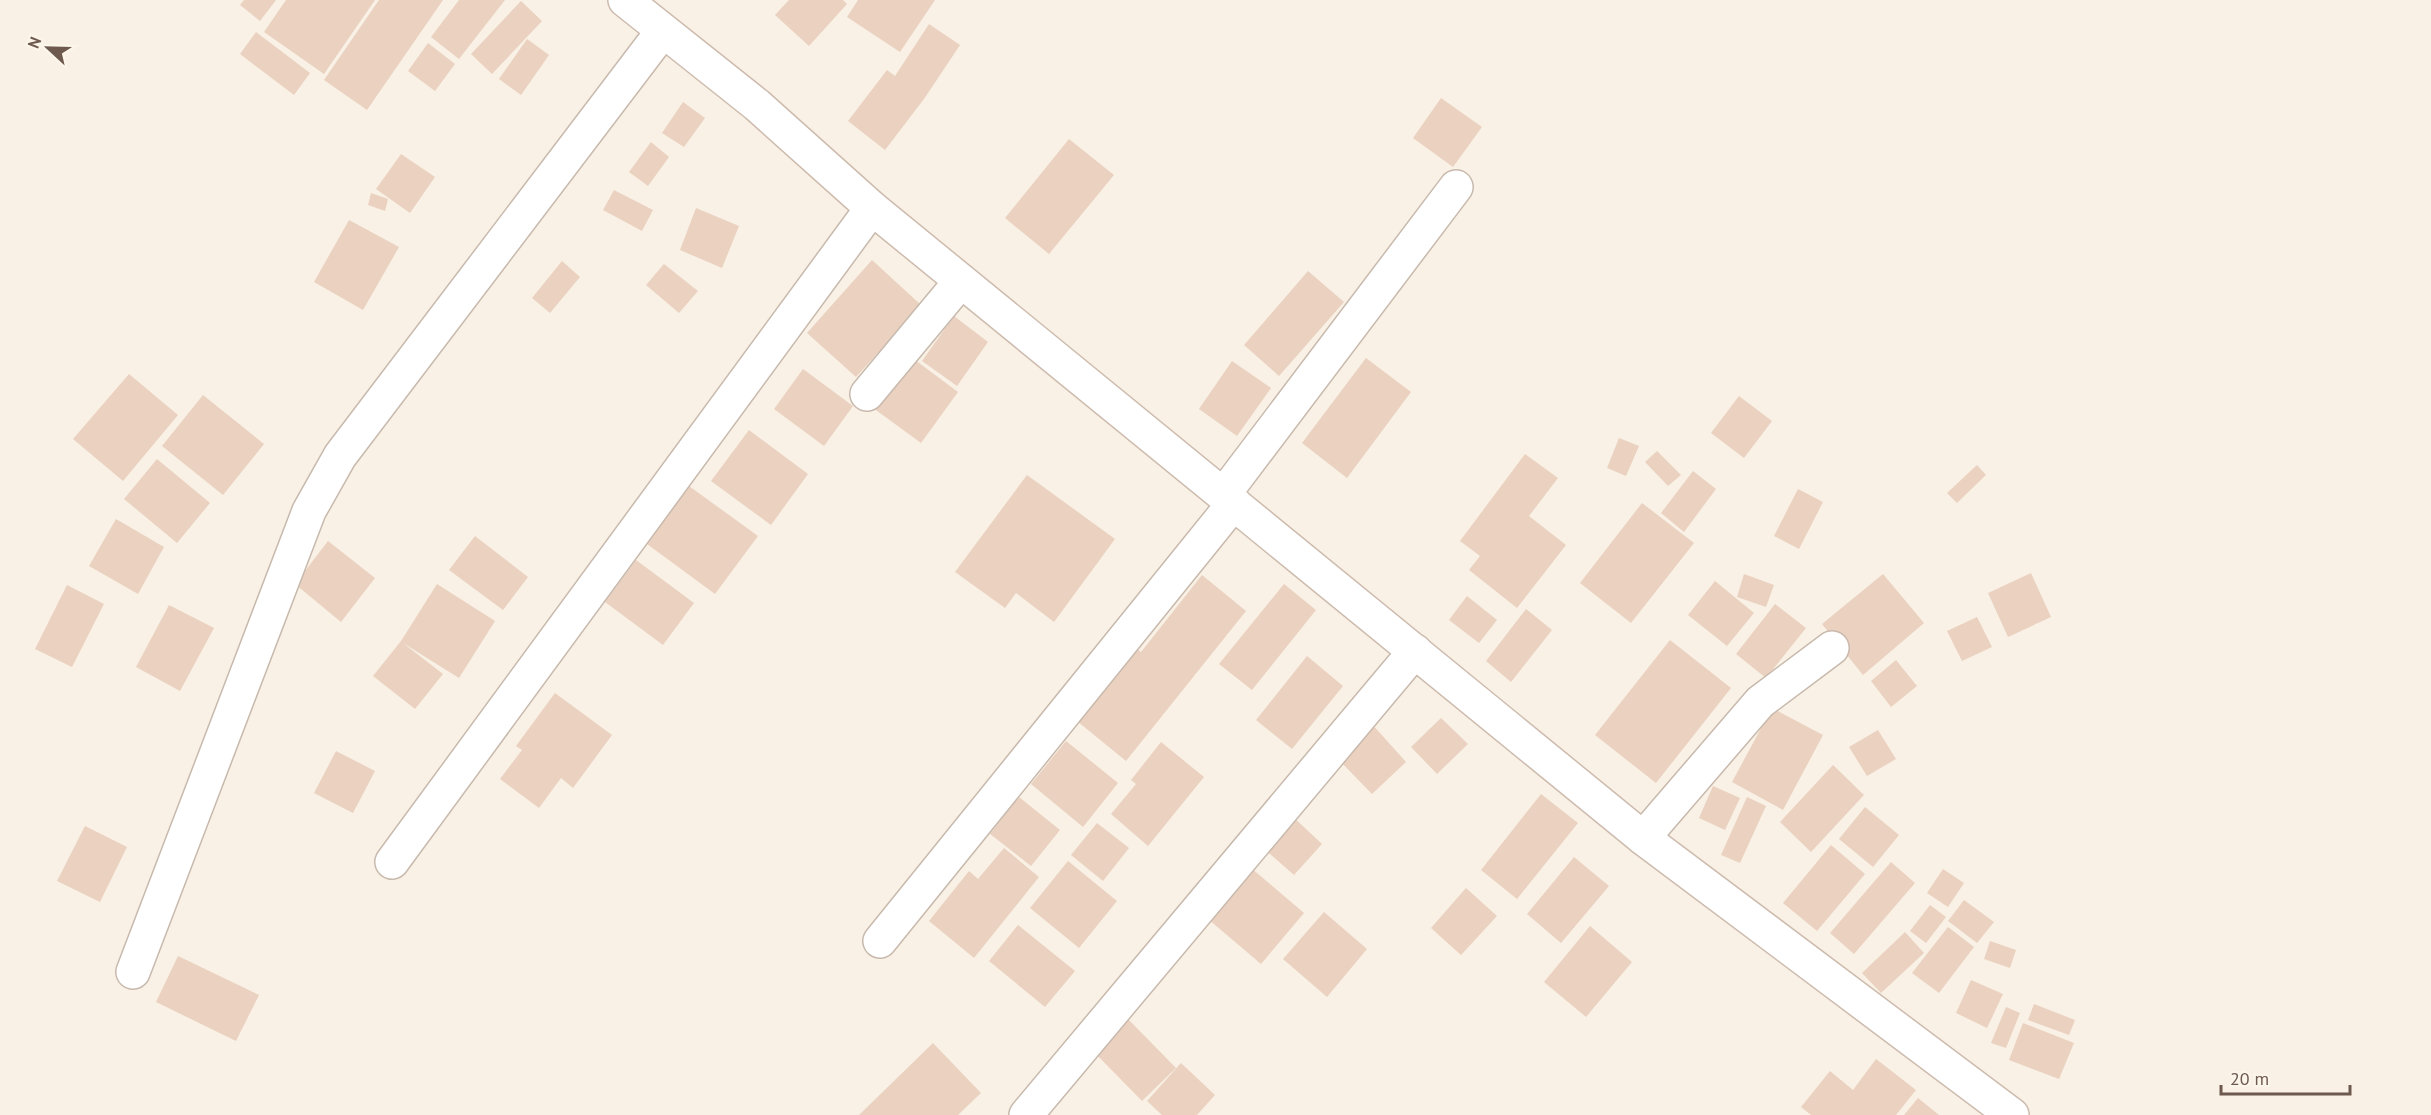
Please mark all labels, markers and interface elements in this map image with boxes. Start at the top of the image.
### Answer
north arrow [18,18,78,78]
text: N [23,34,45,51]
scale bar [2221,1058,2350,1096]
text: 20 m [2230,1067,2269,1090]

